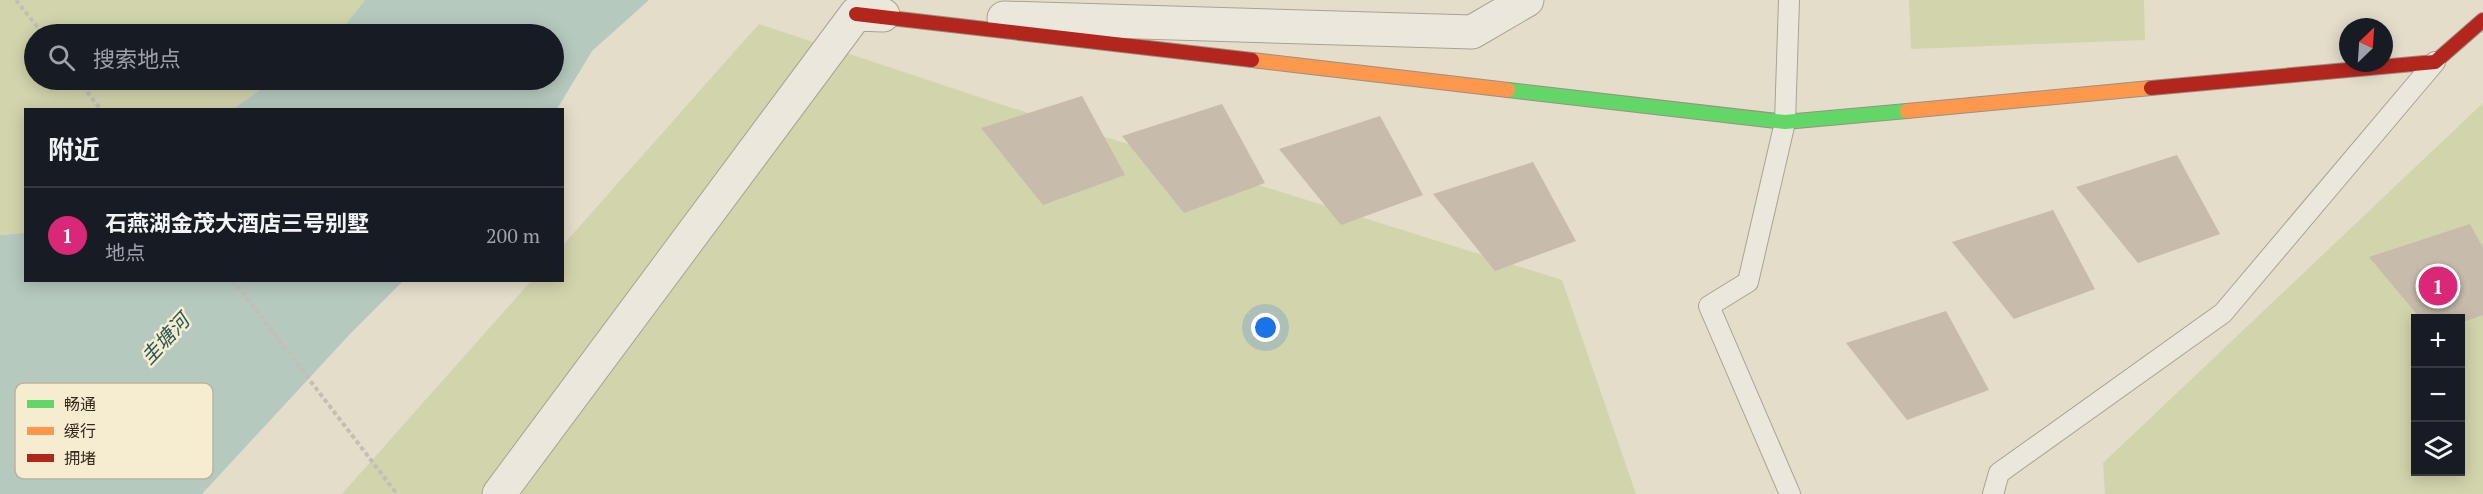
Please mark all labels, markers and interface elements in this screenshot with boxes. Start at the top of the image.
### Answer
north arrow [2339,18,2393,72]
search box [24,24,564,90]
icon: search [45,41,78,74]
text: 搜索地点 [93,44,181,73]
text: 附近 [48,132,100,166]
text: 石燕湖金茂大酒店三号别墅 [105,208,369,237]
text: 1 [62,222,73,249]
text: 200 m [486,222,540,249]
text: 地点 [105,239,145,266]
pin: 1 [2418,264,2458,308]
water label: 圭塘河 [134,305,198,370]
your location [1251,313,1280,342]
map controls [2411,314,2465,476]
button: + [2411,314,2465,368]
button: − [2411,368,2465,422]
legend [15,383,213,479]
text: 畅通 [64,393,96,415]
text: 缓行 [64,420,96,442]
button: layers [2411,422,2465,476]
text: 拥堵 [64,447,96,469]

